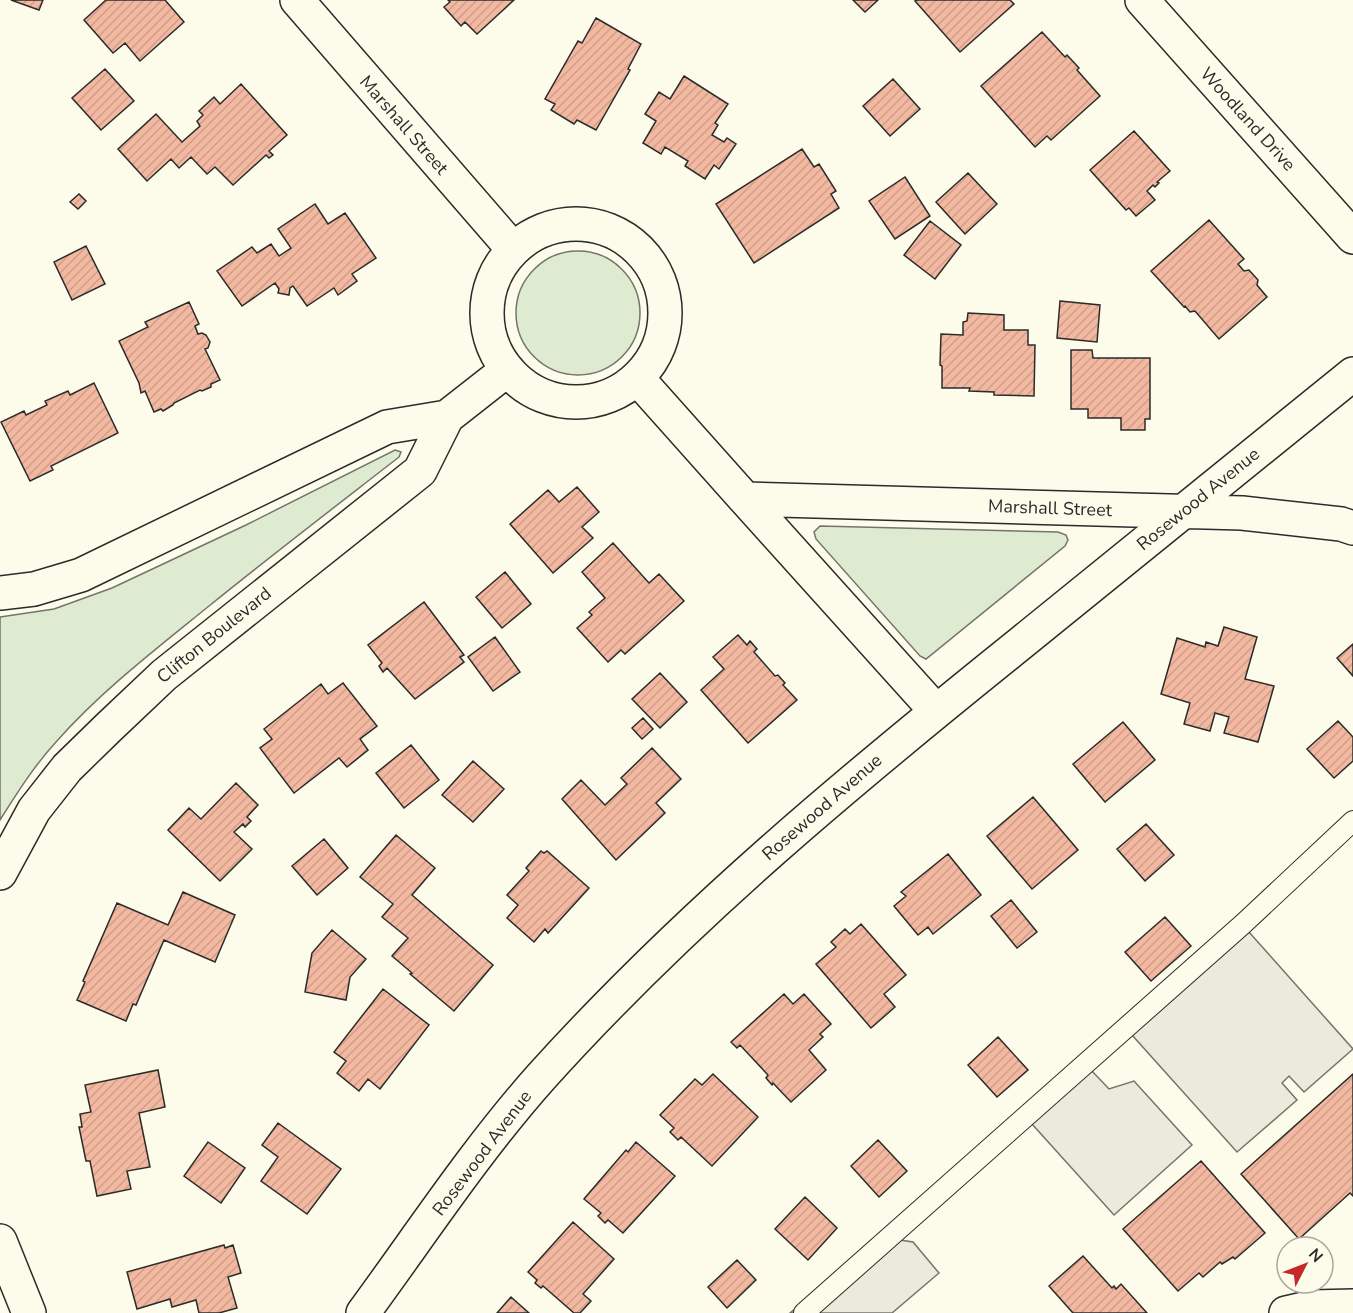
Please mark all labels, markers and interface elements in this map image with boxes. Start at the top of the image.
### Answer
street label: Woodland Drive [1195,62,1301,176]
street label: Marshall Street [354,70,454,180]
street label: Rosewood Avenue [1132,442,1264,556]
street label: Marshall Street [988,494,1113,522]
street label: Clifton Boulevard [152,581,276,689]
street label: Rosewood Avenue [757,748,887,866]
street label: Rosewood Avenue [427,1085,537,1221]
north arrow [1275,1235,1335,1295]
text: N [1303,1244,1328,1267]

